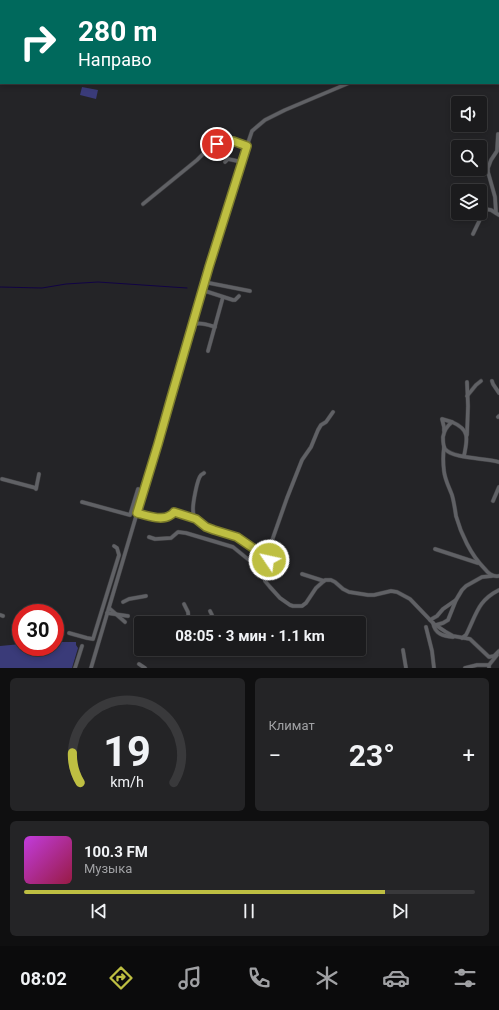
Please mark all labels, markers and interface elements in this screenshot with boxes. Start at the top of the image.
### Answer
text: 280 m [78,15,157,48]
icon: right [12,16,64,68]
text: Направо [78,49,151,70]
map controls [451,96,487,220]
button: sound [451,96,487,132]
pin [200,127,234,161]
icon: arrive [206,133,228,155]
button: search [451,140,487,176]
button: layers [451,184,487,220]
position arrow [248,539,290,581]
speed limit sign: 30 [12,604,64,656]
text: 08:05 · 3 мин · 1.1 km [175,627,325,645]
text: Климат [269,718,315,733]
text: 19 [103,726,151,775]
text: 23° [349,738,395,773]
text: − [269,743,281,768]
text: + [463,743,475,768]
text: km/h [110,773,144,789]
text: 100.3 FM [84,843,148,861]
text: Музыка [84,861,132,876]
icon: previous [88,900,110,922]
icon: pause [238,900,260,922]
icon: next [389,900,411,922]
icon: directions [107,964,135,992]
icon: music [176,964,204,992]
icon: phone [245,964,273,992]
icon: climate [313,964,341,992]
icon: car [382,964,410,992]
icon: filters [451,964,479,992]
text: 08:02 [20,968,67,989]

